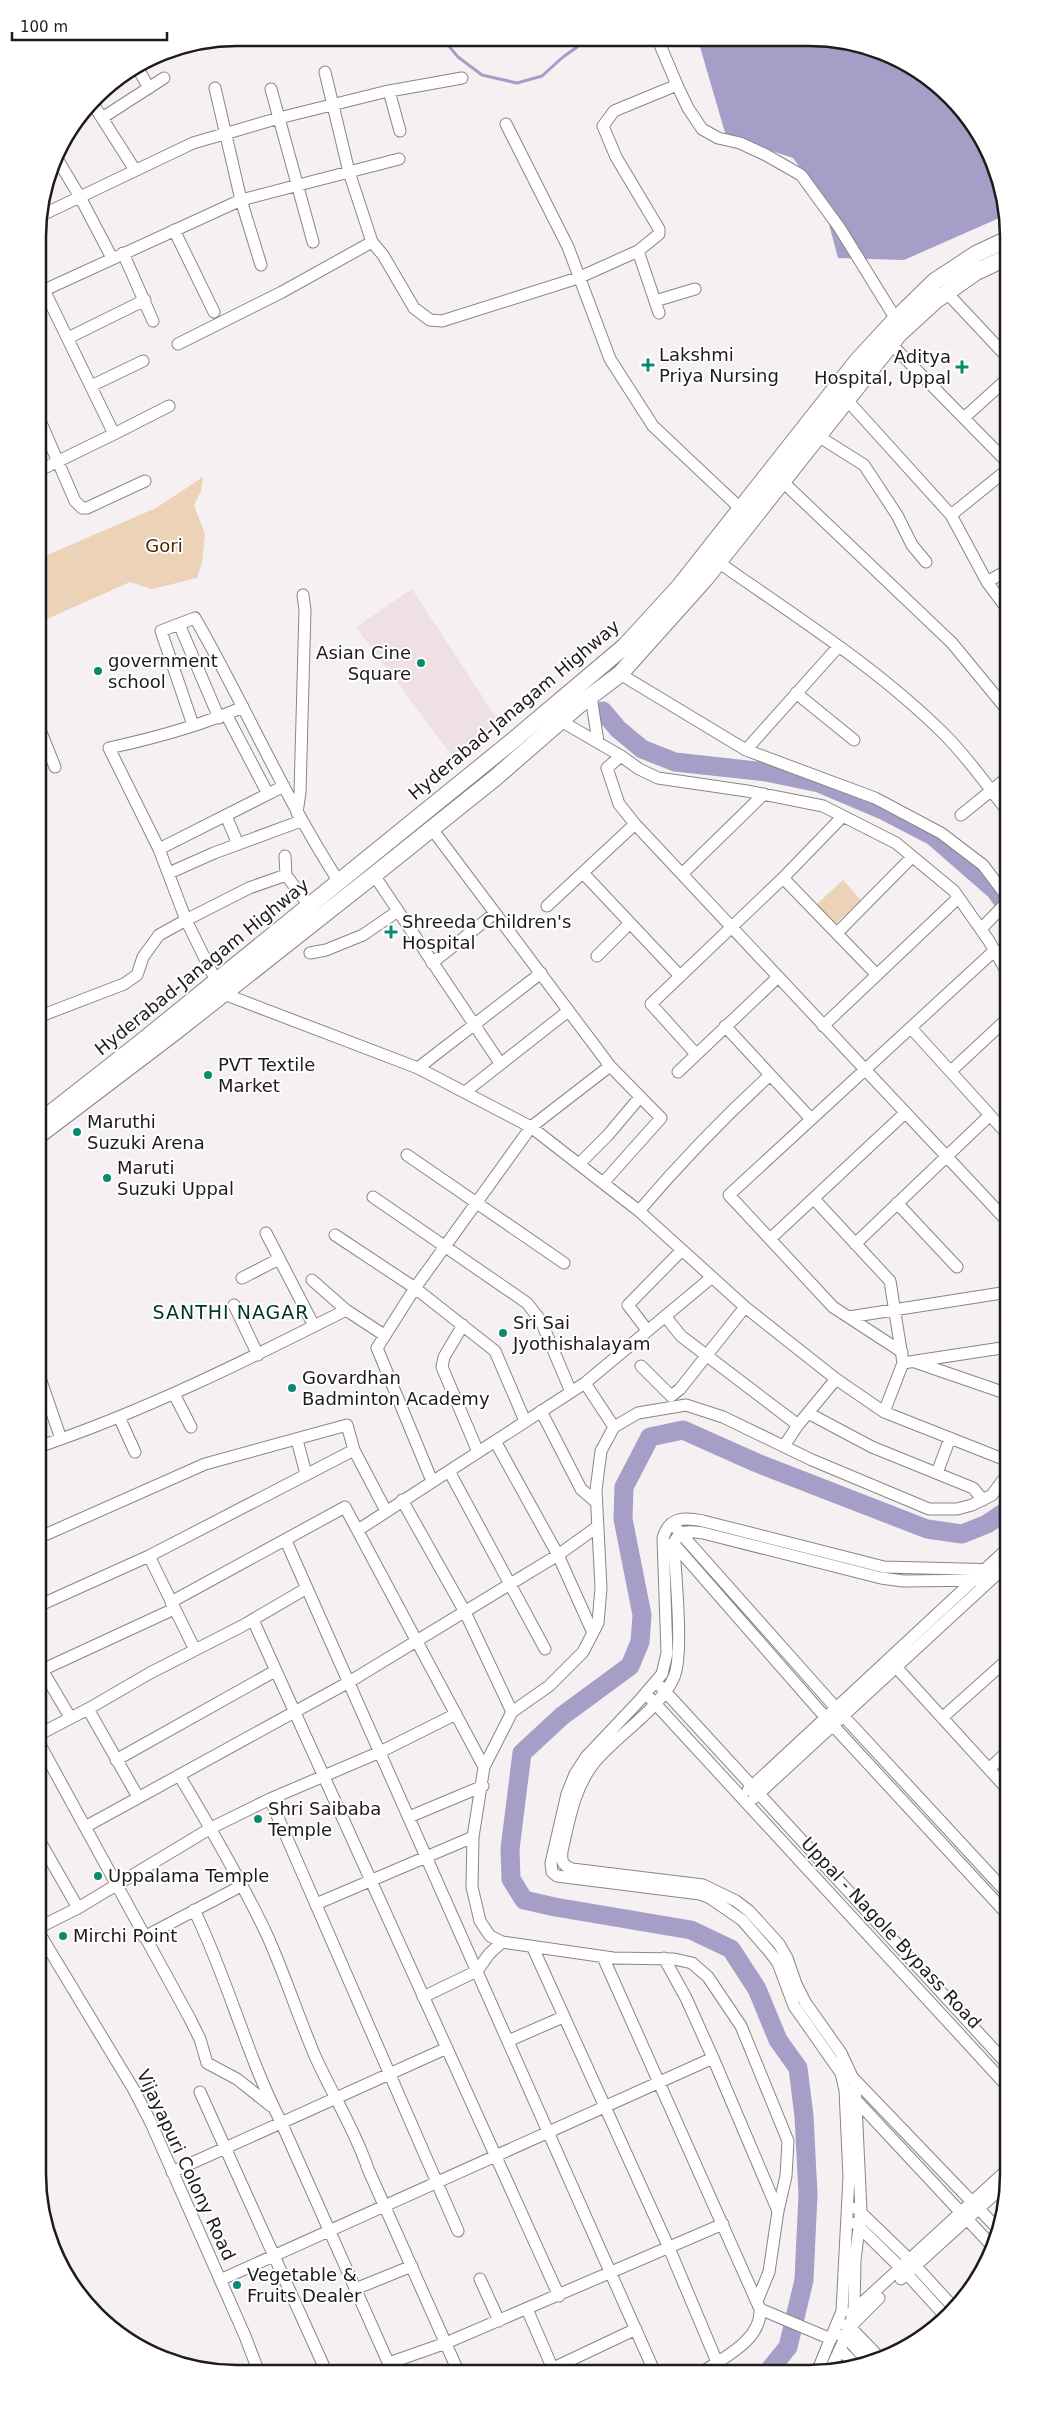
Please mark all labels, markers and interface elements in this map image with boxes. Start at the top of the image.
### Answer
scale bar [12,10,168,42]
text: 100 m [20,18,68,36]
place label: Lakshmi Priya Nursing [659,344,779,386]
place label: Aditya Hospital, Uppal [814,346,951,388]
marker: Lakshmi Priya Nursing [641,358,655,372]
marker: Aditya Hospital, Uppal [955,360,969,374]
park label: Gori [145,535,183,556]
street label: Hyderabad-Janagam Highway [404,615,624,804]
place label: Asian Cine Square [316,642,411,684]
place label: government school [108,650,218,692]
marker: Asian Cine Square [415,657,427,669]
marker: government school [92,665,104,677]
street label: Hyderabad-Janagam Highway [91,874,313,1059]
place label: Shreeda Children's Hospital [402,911,571,953]
marker: Shreeda Children's Hospital [384,925,398,939]
place label: PVT Textile Market [218,1054,315,1096]
marker: PVT Textile Market [202,1069,214,1081]
place label: Maruthi Suzuki Arena [87,1111,205,1153]
marker: Maruthi Suzuki Arena [71,1126,83,1138]
place label: Maruti Suzuki Uppal [117,1157,234,1199]
marker: Maruti Suzuki Uppal [101,1172,113,1184]
district label: SANTHI NAGAR [153,1301,309,1323]
place label: Sri Sai Jyothishalayam [512,1312,651,1354]
marker: Sri Sai Jyothishalayam [497,1327,509,1339]
place label: Govardhan Badminton Academy [302,1367,490,1409]
marker: Govardhan Badminton Academy [286,1382,298,1394]
place label: Shri Saibaba Temple [267,1798,381,1840]
marker: Shri Saibaba Temple [252,1813,264,1825]
street label: Uppal - Nagole Bypass Road [797,1833,986,2033]
place label: Uppalama Temple [108,1865,269,1886]
marker: Uppalama Temple [92,1870,104,1882]
place label: Mirchi Point [73,1925,177,1946]
marker: Mirchi Point [57,1930,69,1942]
street label: Vijayapuri Colony Road [133,2066,240,2264]
place label: Vegetable & Fruits Dealer [247,2264,362,2306]
marker: Vegetable & Fruits Dealer [231,2279,243,2291]

